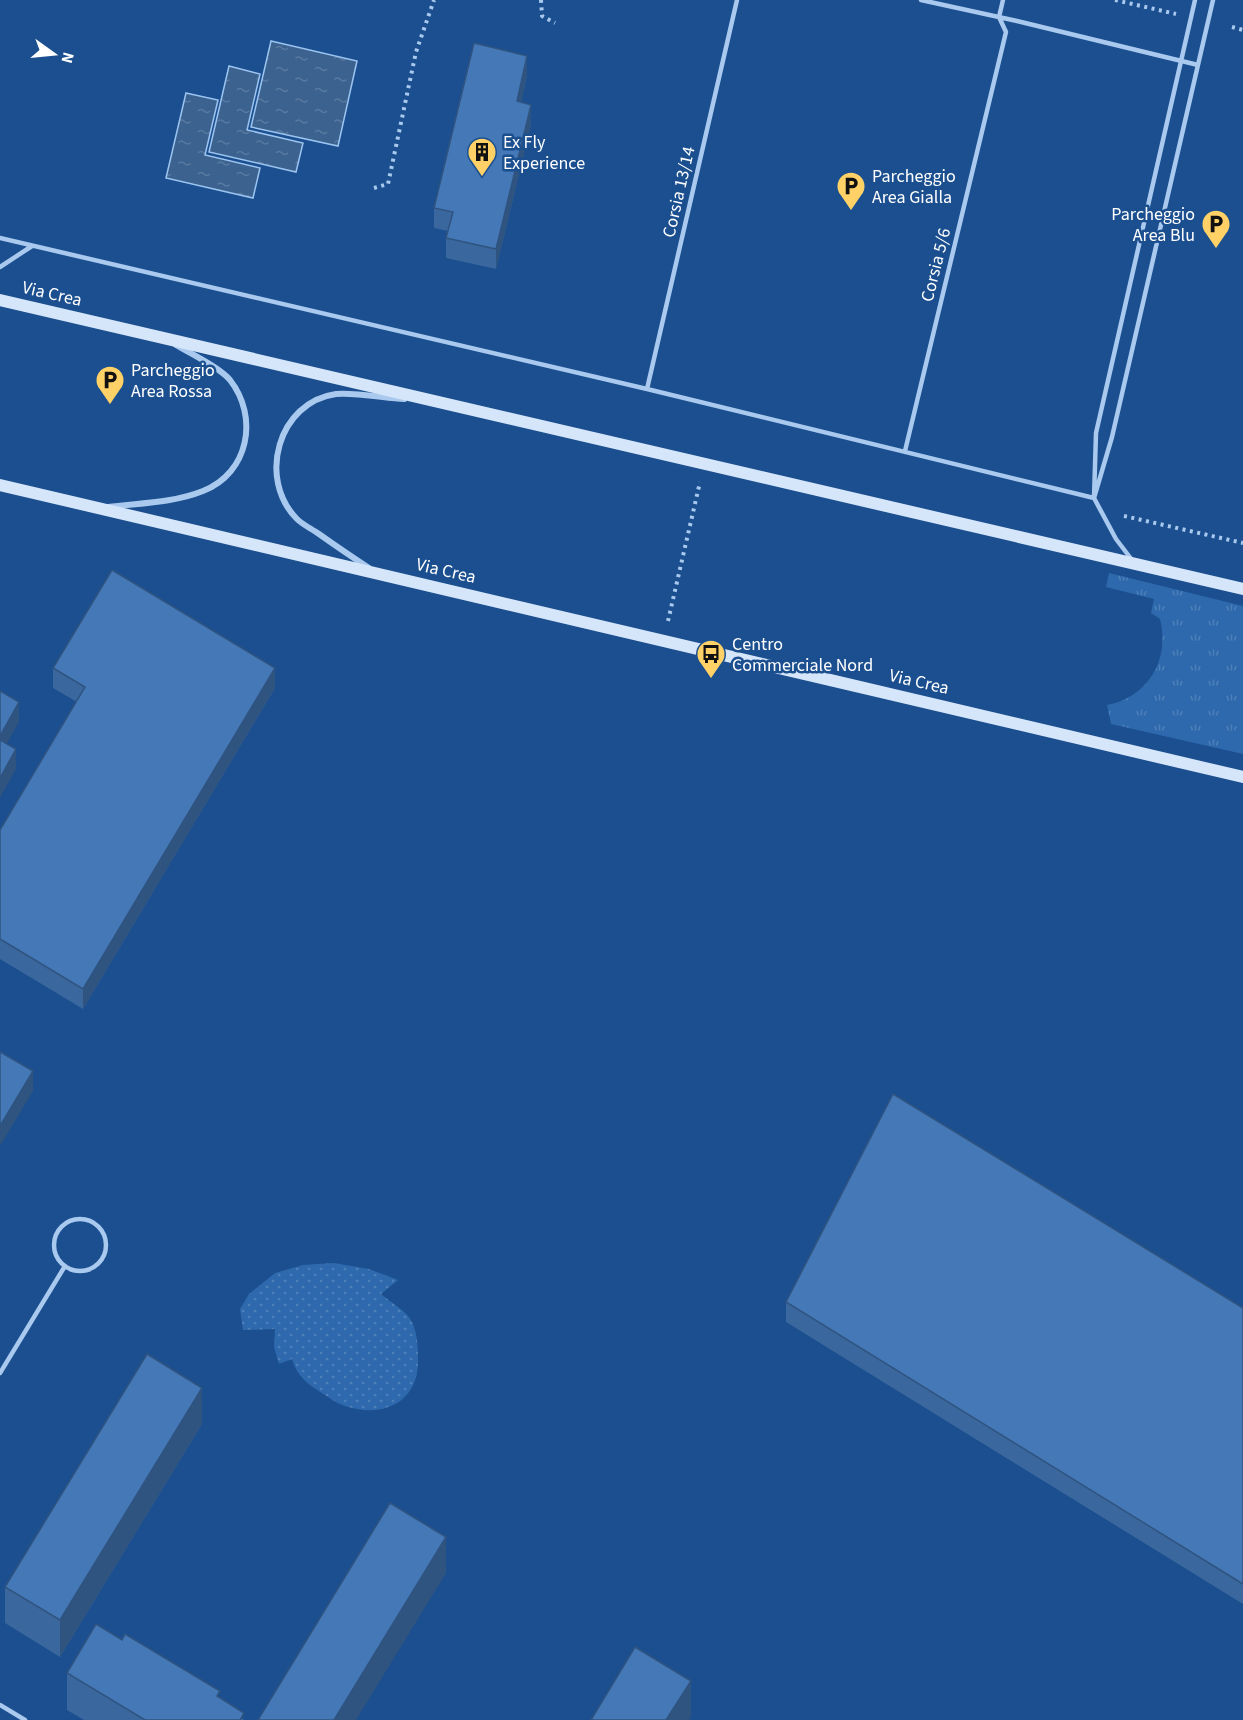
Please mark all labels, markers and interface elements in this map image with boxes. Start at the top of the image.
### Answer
north arrow [24,24,84,84]
text: N [56,50,80,66]
place label: Ex Fly Experience [503,130,585,176]
building icon: Ex Fly Experience [466,136,498,178]
street label: Corsia 13/14 [656,144,702,240]
place label: Parcheggio Area Gialla [872,164,956,210]
parking icon: Parcheggio Area Gialla [835,170,867,212]
place label: Parcheggio Area Blu [1111,202,1195,248]
parking icon: Parcheggio Area Blu [1200,208,1232,250]
street label: Corsia 5/6 [915,226,957,304]
street label: Via Crea [20,275,84,313]
place label: Parcheggio Area Rossa [131,358,215,404]
parking icon: Parcheggio Area Rossa [94,364,126,406]
street label: Via Crea [414,552,478,590]
place label: Centro Commerciale Nord [732,632,873,678]
bus stop icon: Centro Commerciale Nord [695,638,727,680]
street label: Via Crea [887,663,951,701]

